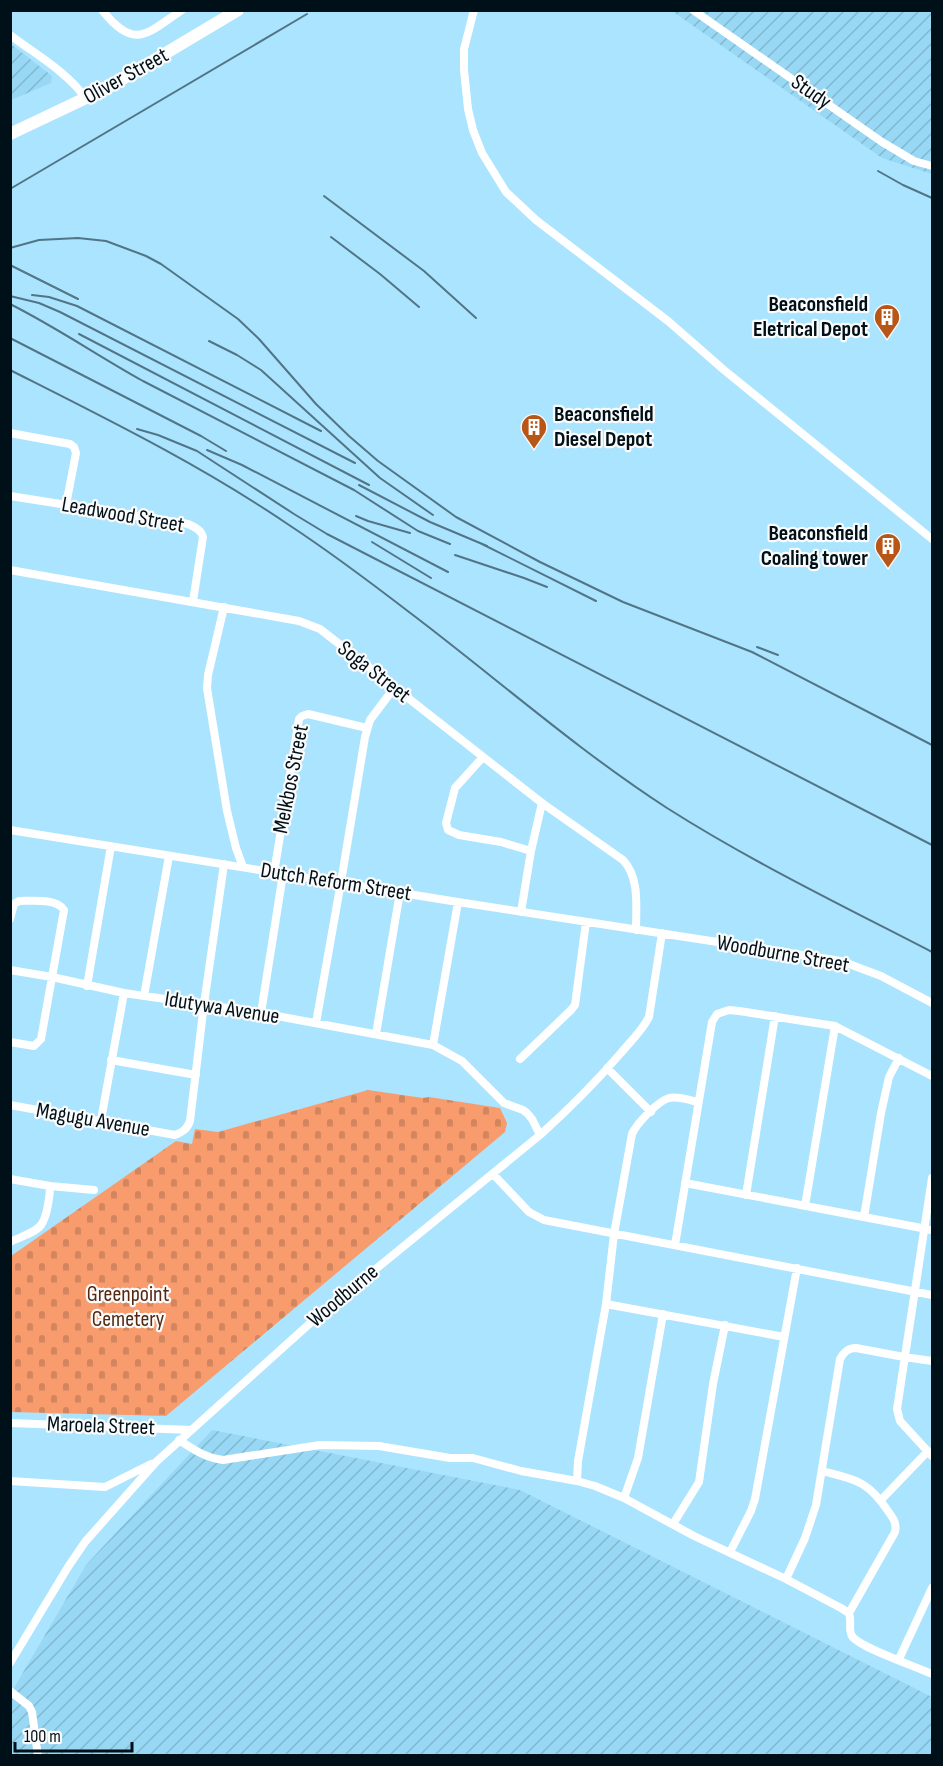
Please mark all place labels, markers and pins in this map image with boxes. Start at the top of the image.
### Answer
place label: Beaconsfield Eletrical Depot [753,291,868,343]
building icon: Beaconsfield Eletrical Depot [872,302,902,340]
place label: Beaconsfield Diesel Depot [554,401,654,453]
building icon: Beaconsfield Diesel Depot [519,412,549,450]
place label: Beaconsfield Coaling tower [761,520,868,572]
building icon: Beaconsfield Coaling tower [873,531,903,569]

